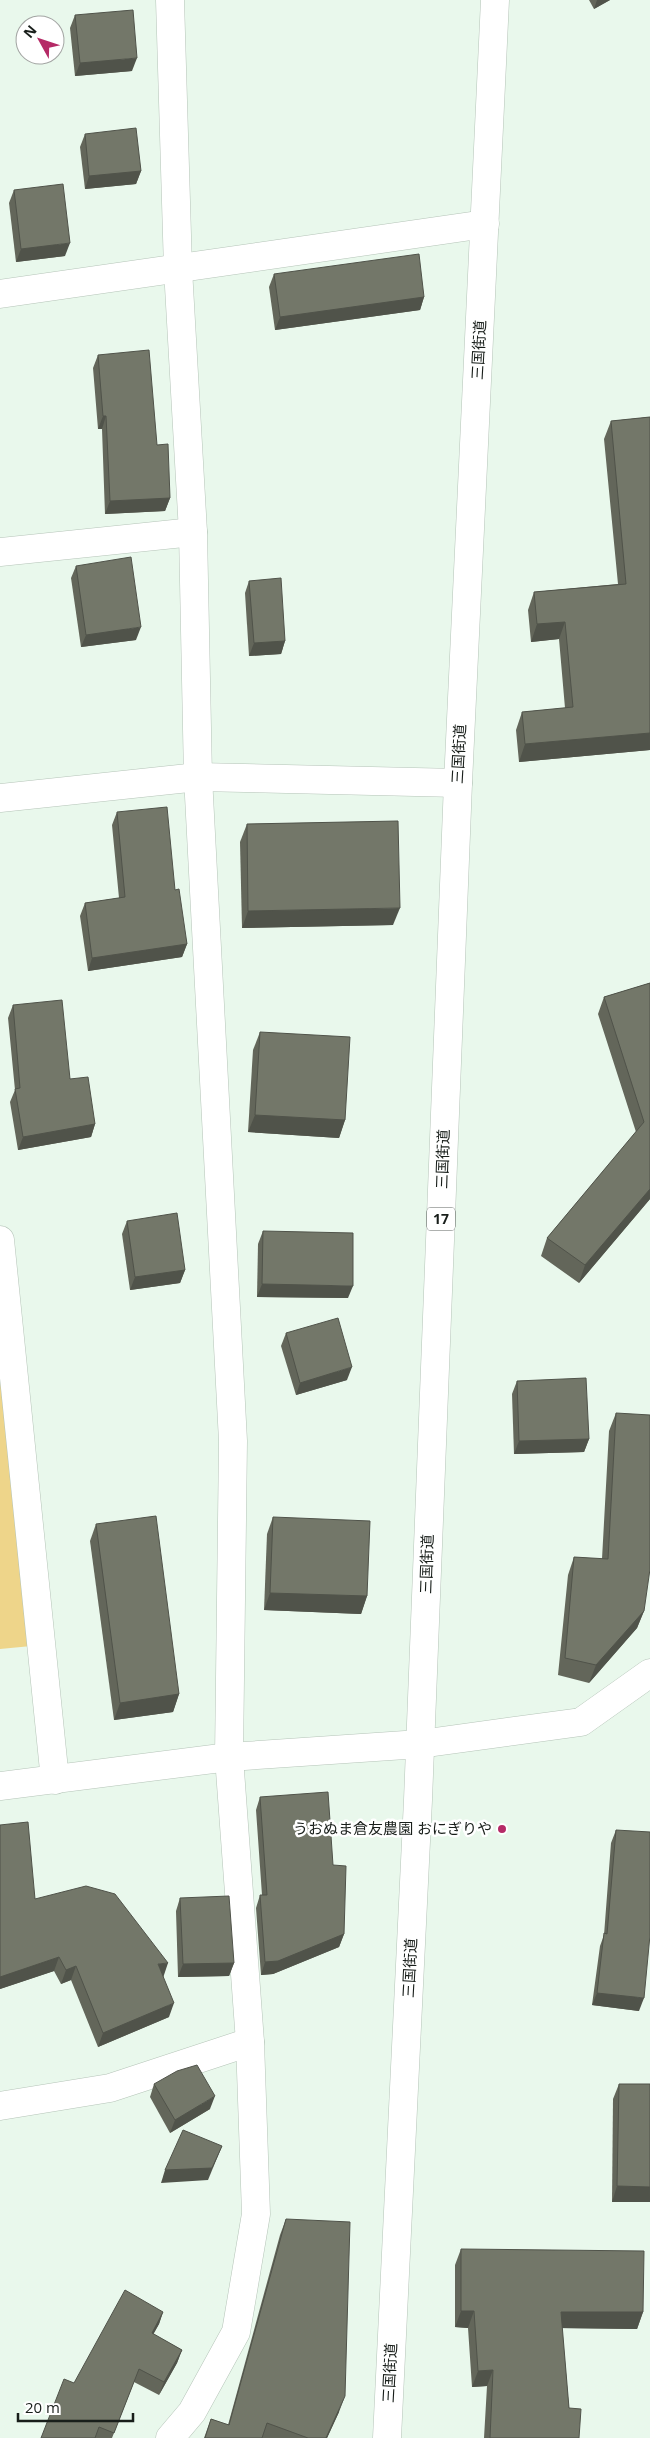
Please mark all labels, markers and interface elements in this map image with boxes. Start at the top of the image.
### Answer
north arrow [15,15,65,65]
text: N [19,21,41,42]
street label: 三国街道 [466,319,490,380]
street label: 三国街道 [446,723,470,784]
street label: 三国街道 [431,1129,453,1189]
road number: 17 [427,1208,455,1230]
street label: 三国街道 [415,1534,437,1594]
place label: うおぬま倉友農園 おにぎりや [293,1818,492,1838]
marker: うおぬま倉友農園 おにぎりや [496,1823,508,1835]
street label: 三国街道 [397,1937,421,1998]
street label: 三国街道 [377,2342,401,2403]
scale bar [18,2390,132,2422]
text: 20 m [25,2397,60,2417]

